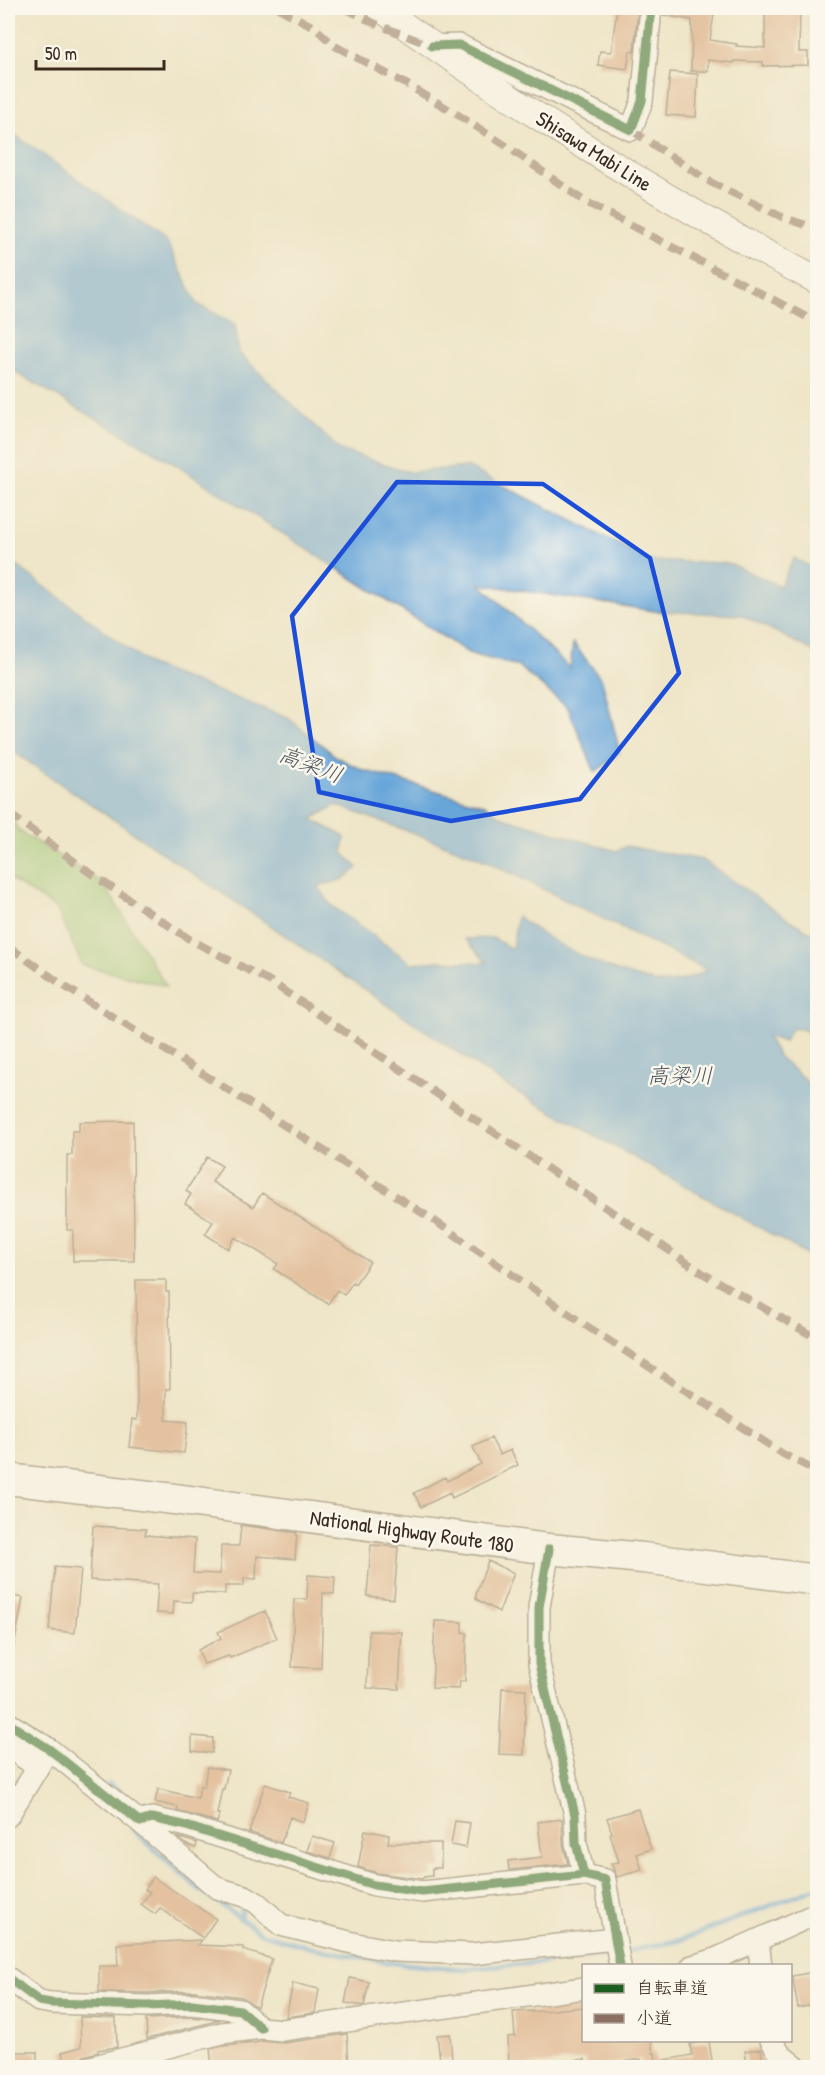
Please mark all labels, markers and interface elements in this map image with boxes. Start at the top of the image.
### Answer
scale bar [36,33,164,71]
text: 50 m [45,41,77,66]
street label: Shisawa Mabi Line [531,104,657,198]
water label: 高梁川 [275,738,347,790]
water label: 高梁川 [647,1060,713,1090]
street label: National Highway Route 180 [308,1502,516,1560]
legend [582,1964,792,2042]
text: 自転車道 [636,1975,708,2000]
text: 小道 [636,2005,672,2030]

